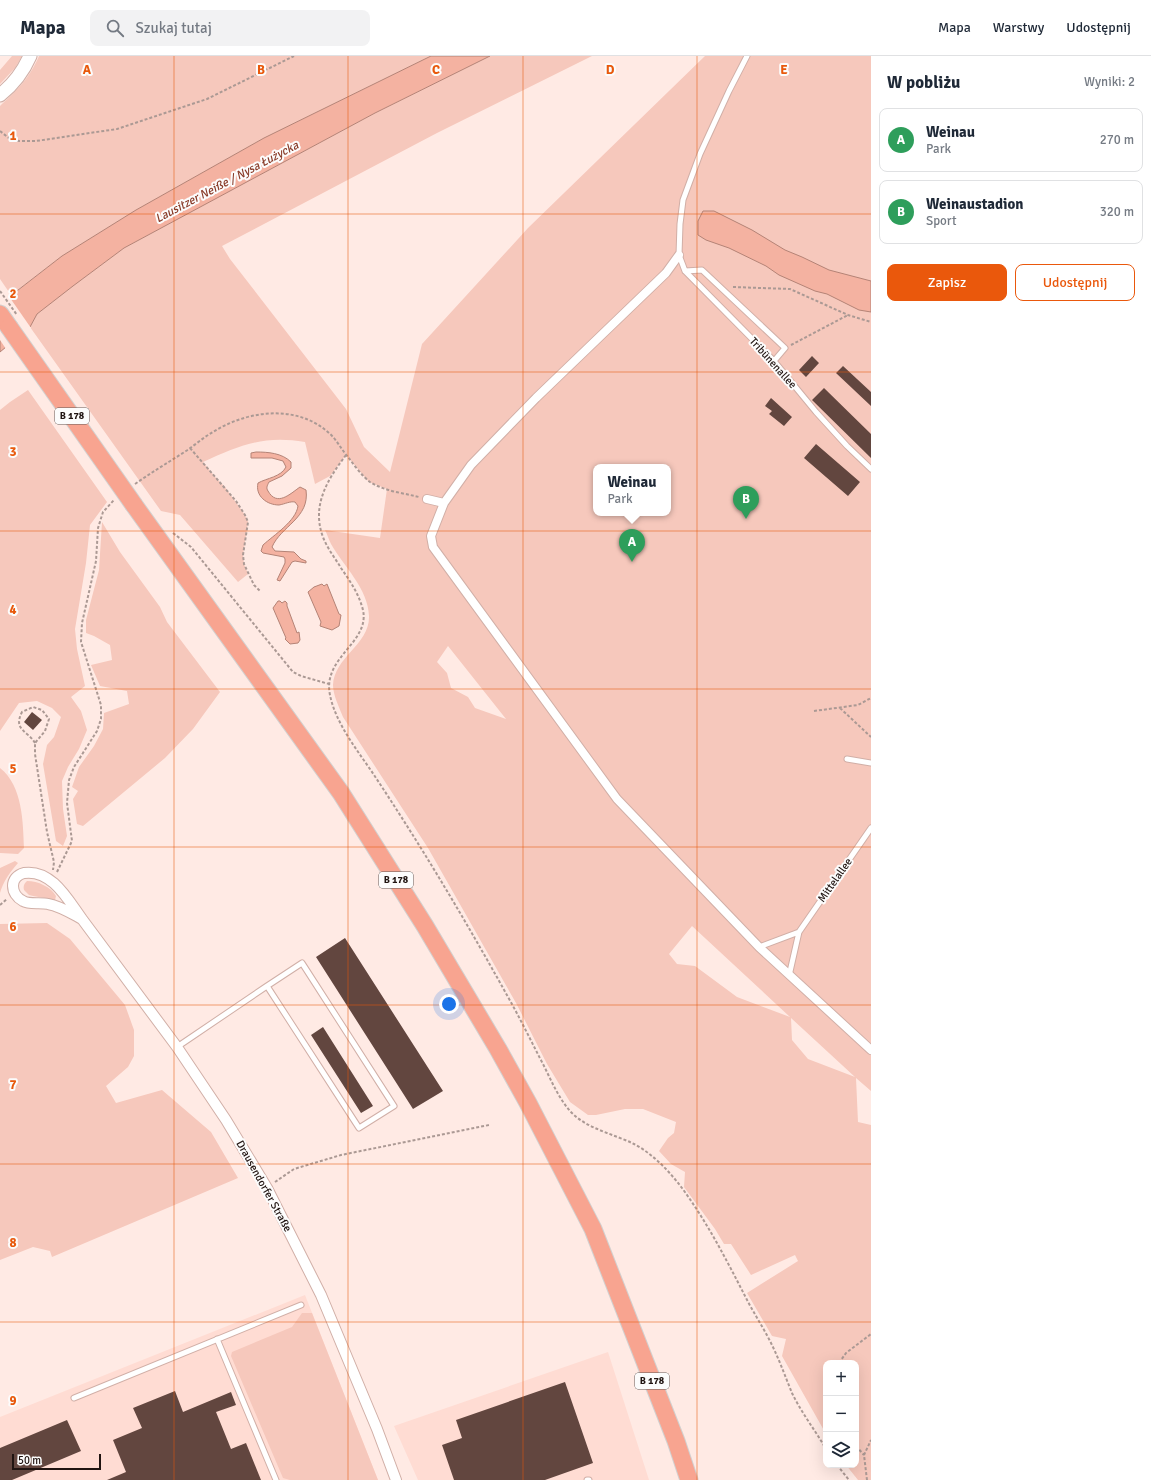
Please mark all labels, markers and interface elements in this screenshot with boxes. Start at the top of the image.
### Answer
search box [90,10,370,46]
text: Mapa [20,16,66,40]
icon: search [104,17,126,39]
text: Szukaj tutaj [136,19,212,37]
text: Mapa [938,19,971,36]
text: Warstwy [993,19,1044,36]
text: Udostępnij [1066,19,1131,36]
text: A [83,62,92,78]
text: B [257,62,265,78]
text: C [432,62,440,78]
text: D [606,62,615,78]
text: E [780,62,788,78]
text: W pobliżu [887,72,960,93]
text: Wyniki: 2 [1084,74,1135,90]
text: Weinau [926,123,975,141]
text: 1 [9,128,17,144]
text: A [897,132,905,148]
text: 270 m [1100,132,1134,148]
water label: Lausitzer Neiße / Nysa Łużycka [153,137,302,226]
text: Park [926,141,951,157]
text: Weinaustadion [926,195,1024,213]
text: B [897,204,905,220]
text: 320 m [1100,204,1134,220]
text: Sport [926,213,956,229]
button: Zapisz [887,264,1007,301]
button: Udostępnij [1015,264,1135,301]
text: 2 [9,286,17,302]
street label: Tribünenallee [747,335,799,391]
road number: B 178 [55,408,89,424]
text: 3 [9,444,17,460]
popup [593,464,671,516]
text: Weinau [607,473,657,491]
pin: B [733,486,759,519]
text: Park [607,491,632,507]
pin: A [619,529,645,562]
text: 4 [9,602,17,618]
text: 5 [9,761,17,777]
street label: Mittelallee [815,855,855,905]
road number: B 178 [379,872,413,888]
text: 6 [9,919,17,935]
your location [439,994,459,1014]
text: 7 [9,1077,17,1093]
street label: Drausendorfer Straße [233,1138,295,1234]
text: 8 [9,1235,17,1251]
map controls [823,1360,859,1468]
button: + [823,1360,859,1396]
road number: B 178 [635,1373,669,1389]
text: 9 [9,1393,17,1409]
button: − [823,1396,859,1432]
button: layers [823,1432,859,1468]
scale bar [12,1452,101,1471]
text: 50 m [18,1454,41,1467]

